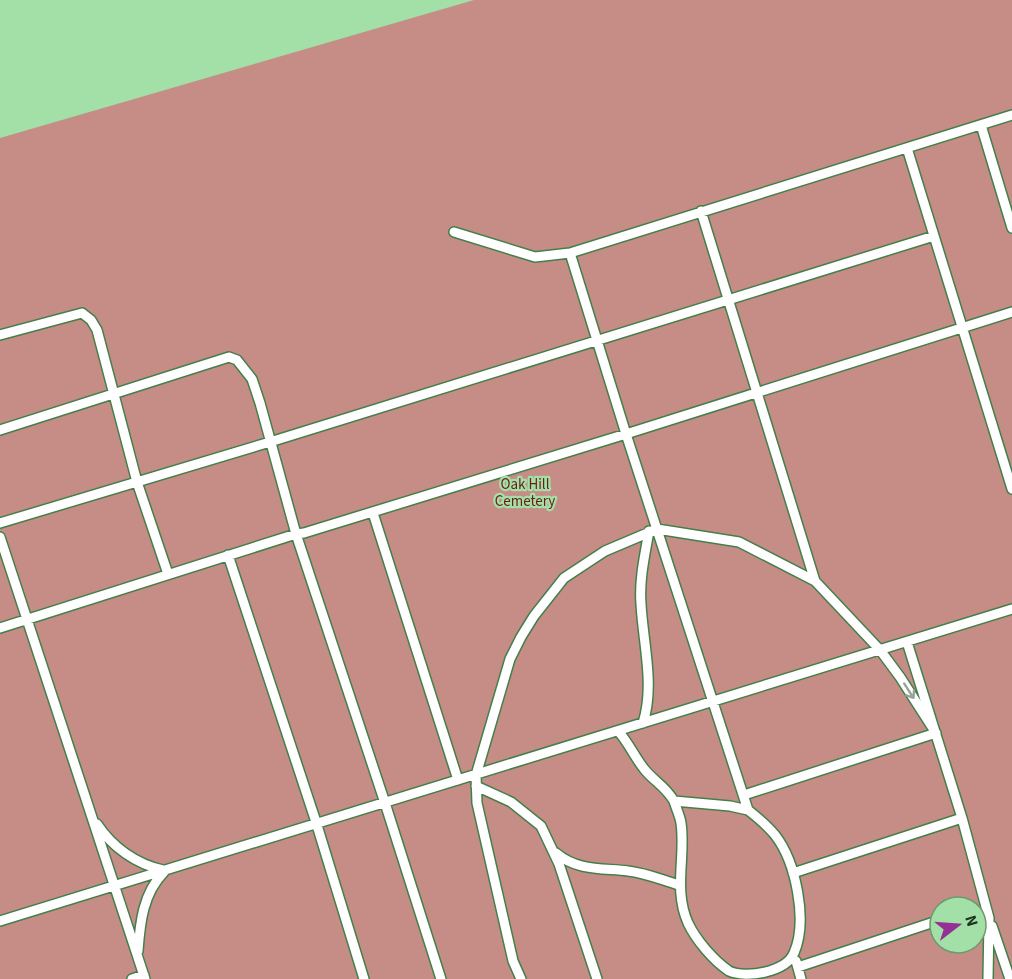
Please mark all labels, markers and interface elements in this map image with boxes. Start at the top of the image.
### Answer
park label: Oak Hill Cemetery [495,474,555,512]
one-way arrow [903,682,915,699]
north arrow [928,895,988,955]
text: N [959,913,983,929]

